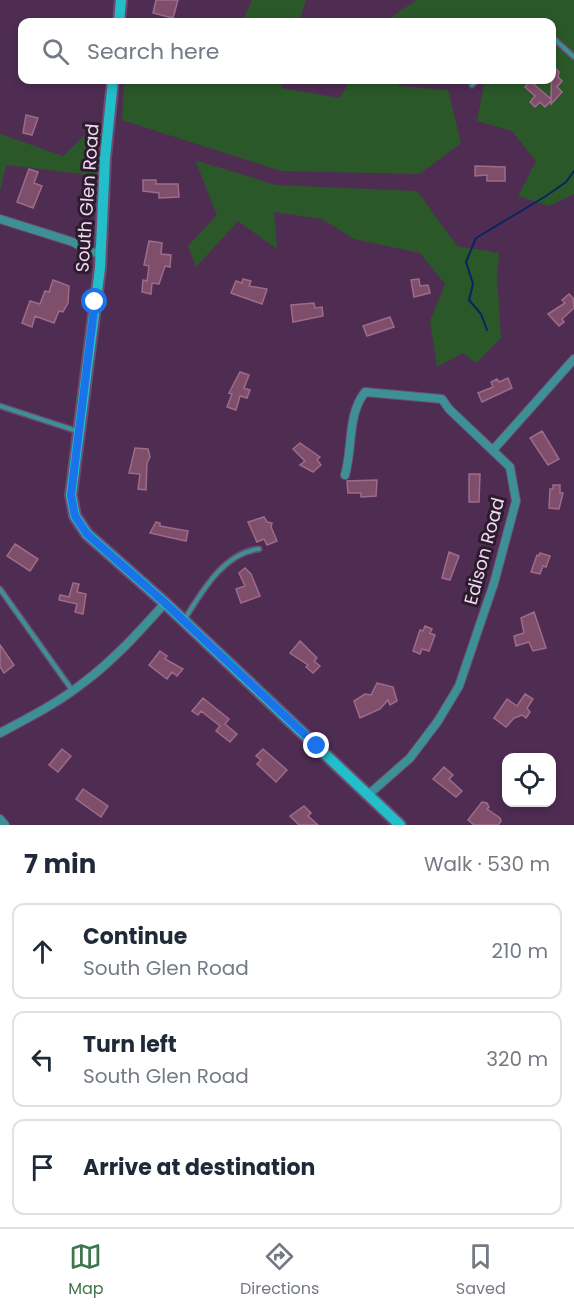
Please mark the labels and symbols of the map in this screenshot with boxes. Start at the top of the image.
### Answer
street label: South Glen Road [69,123,105,273]
route start [81,288,107,314]
street label: Edison Road [458,495,510,607]
route end [303,732,329,758]

